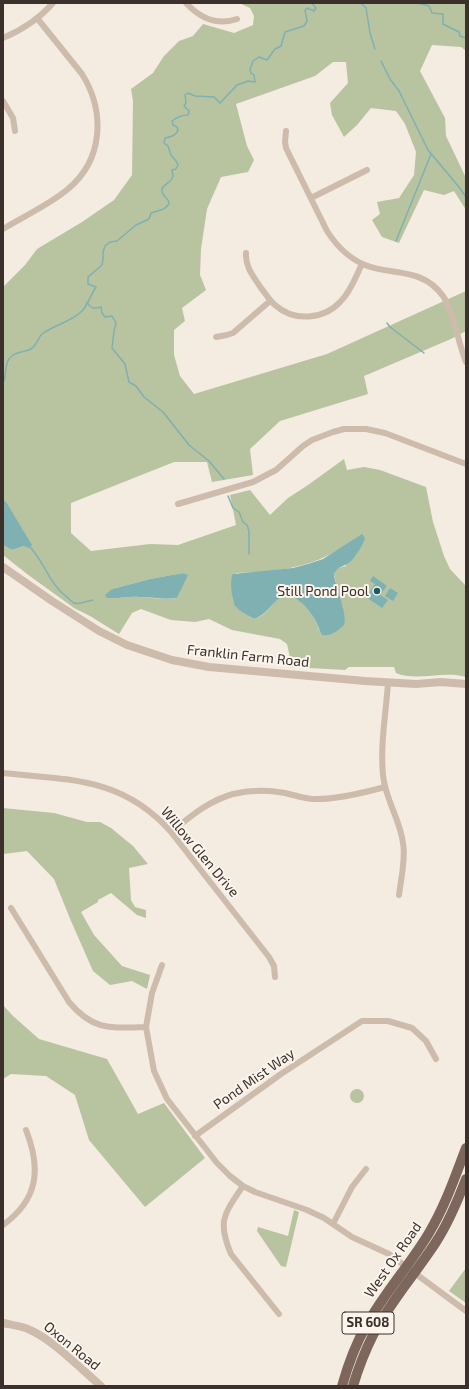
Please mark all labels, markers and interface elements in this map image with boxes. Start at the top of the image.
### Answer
place label: Still Pond Pool [277,583,369,599]
marker: Still Pond Pool [372,586,382,596]
street label: Franklin Farm Road [186,641,310,671]
street label: Willow Glen Drive [157,803,243,901]
street label: Pond Mist Way [210,1045,298,1113]
street label: West Ox Road [361,1219,425,1301]
road number: SR 608 [342,1312,394,1334]
street label: Oxon Road [40,1318,104,1374]

